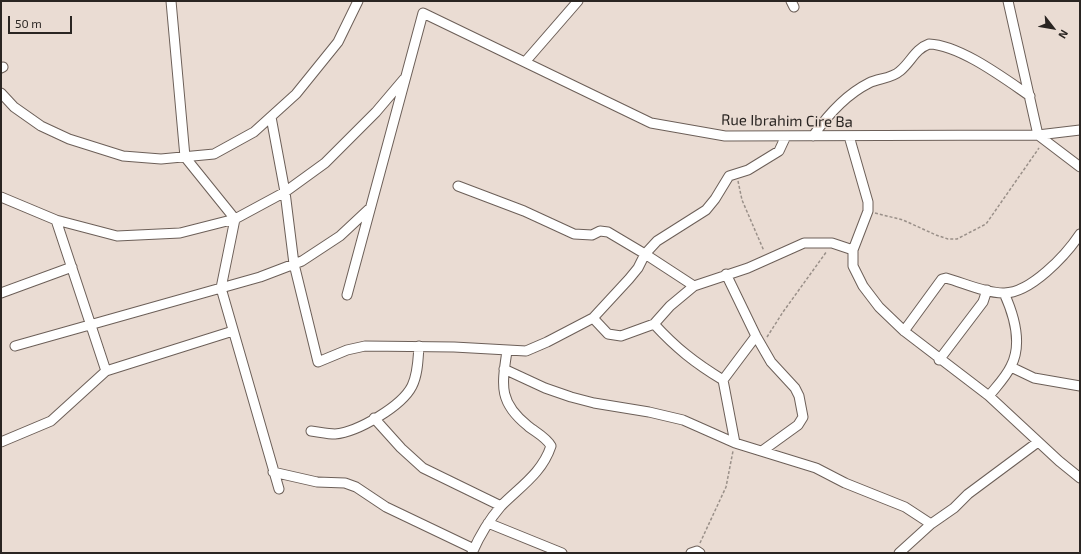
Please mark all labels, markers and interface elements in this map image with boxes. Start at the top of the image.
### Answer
scale bar [10,8,74,34]
north arrow [1033,8,1073,48]
text: 50 m [15,16,42,30]
text: N [1056,28,1071,41]
street label: Rue Ibrahim Cire Ba [721,111,853,131]

